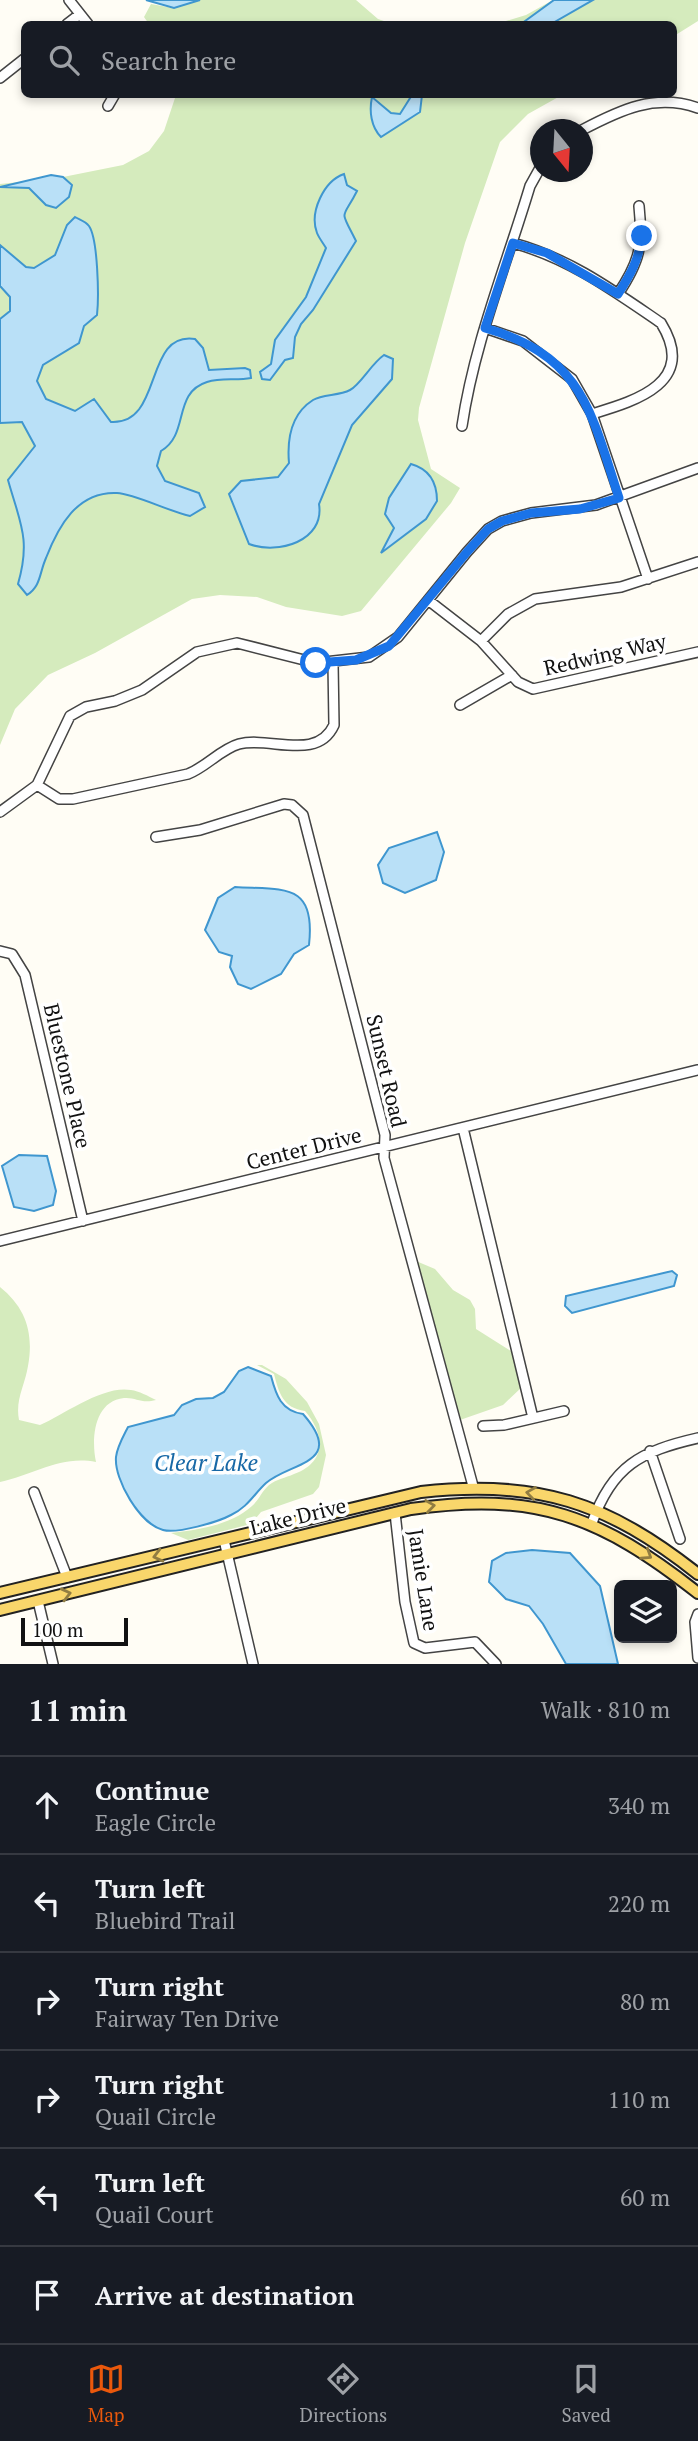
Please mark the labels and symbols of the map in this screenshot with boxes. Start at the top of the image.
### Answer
north arrow [530,119,593,182]
route end [626,220,657,251]
street label: Redwing Way [541,626,669,682]
route start [300,647,331,678]
street label: Bluestone Place [38,1001,98,1151]
street label: Sunset Road [360,1012,414,1130]
street label: Center Drive [243,1120,364,1176]
water label: Clear Lake [154,1447,258,1478]
one-way arrow [525,1486,537,1501]
street label: Lake Drive [247,1491,349,1542]
one-way arrow [424,1499,436,1514]
street label: Jamie Lane [402,1527,446,1633]
one-way arrow [640,1546,653,1559]
one-way arrow [152,1548,164,1562]
one-way arrow [60,1588,72,1602]
scale bar [21,1615,128,1647]

